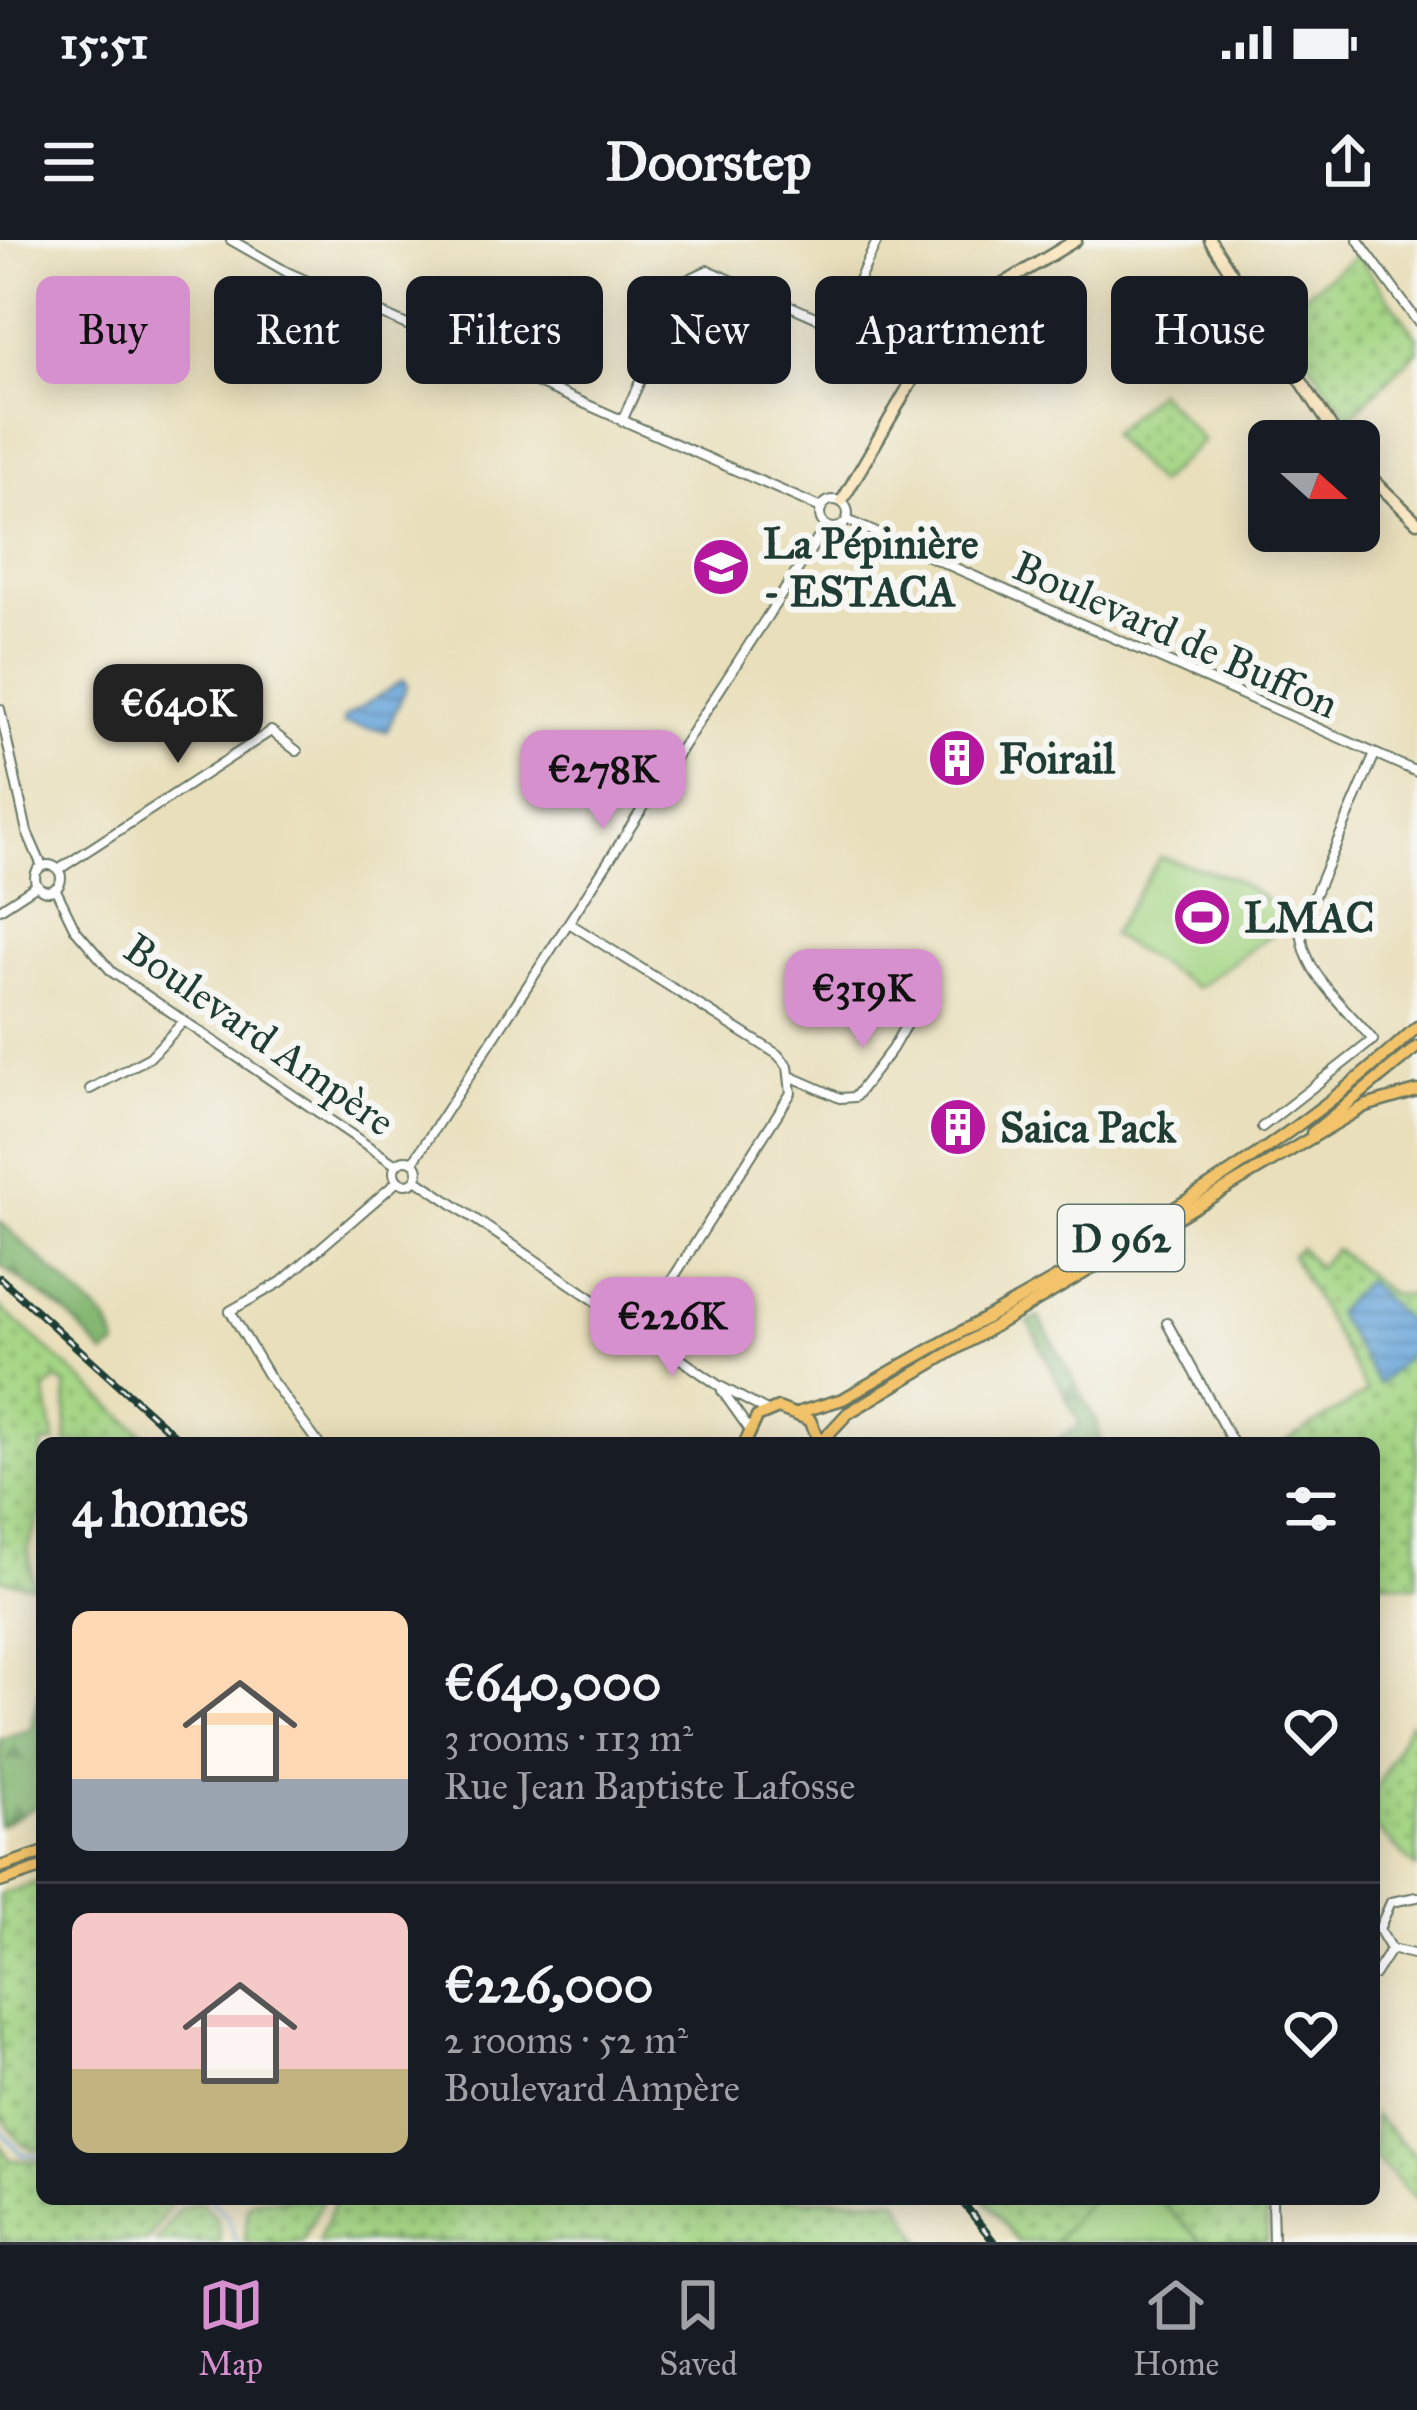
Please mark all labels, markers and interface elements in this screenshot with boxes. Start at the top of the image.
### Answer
text: 15:51 [60,15,148,70]
icon: menu [36,129,102,195]
text: Doorstep [605,129,812,195]
icon: share [1315,129,1381,195]
chip: Buy [36,276,190,384]
chip: Rent [214,276,382,384]
chip: Filters [406,276,603,384]
chip: New [627,276,791,384]
chip: Apartment [815,276,1087,384]
chip: House [1111,276,1308,384]
north arrow [1248,420,1380,552]
map controls [1248,420,1380,552]
place label: La Pépinière - ESTACA [763,518,978,618]
school or university icon: La Pépinière - ESTACA [690,536,752,598]
street label: Boulevard de Buffon [1005,540,1346,730]
pin: €640K [94,664,262,766]
text: €640K [120,679,236,727]
building icon: Foirail [926,727,988,789]
pin: €278K [519,730,687,832]
place label: Foirail [999,733,1116,785]
text: €278K [547,745,659,793]
sports icon: LMAC [1171,886,1233,948]
place label: LMAC [1244,892,1374,944]
street label: Boulevard Ampère [114,922,405,1148]
pin: €319K [779,949,947,1051]
text: €319K [812,964,914,1012]
building icon: Saica Pack [927,1096,989,1158]
place label: Saica Pack [1000,1102,1178,1154]
road number: D 962 [1058,1205,1184,1271]
pin: €226K [588,1277,756,1379]
text: €226K [617,1292,727,1340]
icon: filters [1278,1476,1344,1542]
text: 4 homes [72,1478,248,1540]
text: €640,000 [444,1652,661,1714]
icon: home [168,1659,312,1803]
icon: heart [1278,1698,1344,1764]
text: 3 rooms · 113 m² [444,1714,693,1762]
text: Rue Jean Baptiste Lafosse [444,1762,856,1810]
text: €226,000 [444,1954,653,2016]
icon: home [168,1961,312,2105]
icon: heart [1278,2000,1344,2066]
text: 2 rooms · 52 m² [444,2016,688,2064]
text: Boulevard Ampère [444,2064,740,2112]
tab: Map [198,2272,264,2384]
tab: Saved [659,2272,738,2384]
tab: Home [1133,2272,1219,2384]

